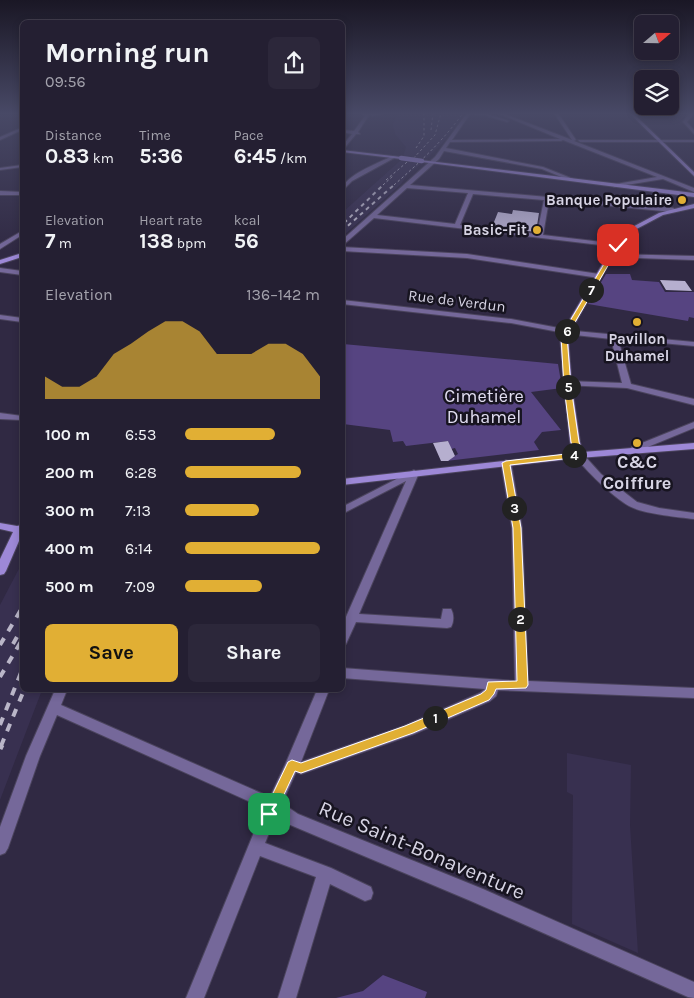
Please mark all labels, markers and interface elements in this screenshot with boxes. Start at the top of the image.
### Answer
north arrow [634,15,679,60]
map controls [634,15,679,115]
text: Morning run [45,36,210,69]
button: share [268,37,320,89]
button: layers [634,70,679,115]
text: 09:56 [45,72,86,91]
text: Distance [45,127,102,144]
text: Time [139,127,171,144]
text: Pace [234,127,264,144]
text: 0.83 [45,144,89,168]
text: 5:36 [139,144,183,168]
text: 6:45 [234,144,277,168]
text: km [89,150,114,167]
text: /km [277,150,307,167]
place label: Banque Populaire [546,191,672,209]
marker: Banque Populaire [676,194,688,206]
text: Elevation [45,212,104,229]
text: Heart rate [139,212,202,229]
text: kcal [234,212,260,229]
place label: Basic-Fit [463,221,527,239]
marker: Basic-Fit [531,224,543,236]
pin [597,224,639,266]
text: 7 [45,229,55,253]
text: 138 [139,229,173,253]
text: 56 [234,229,259,253]
icon: check [604,231,632,259]
text: m [55,235,72,252]
text: bpm [173,235,206,252]
pin: 7 [578,278,604,302]
text: 7 [588,282,595,299]
text: Elevation [45,285,113,304]
text: 136–142 m [246,285,320,304]
street label: Rue de Verdun [407,286,507,316]
marker: Pavillon Duhamel [631,316,643,328]
pin: 6 [554,318,580,344]
text: 6 [563,323,572,340]
place label: Pavillon Duhamel [605,330,669,365]
pin: 5 [556,374,580,400]
text: 5 [564,379,573,396]
park label: Cimetière Duhamel [444,385,524,428]
text: 100 m [45,425,90,444]
text: 6:53 [125,425,156,444]
marker: C&C Coiffure [631,437,643,449]
pin: 4 [562,442,586,468]
text: 4 [570,447,579,464]
place label: C&C Coiffure [603,451,671,494]
text: 200 m [45,463,94,482]
text: 6:28 [125,463,157,482]
pin: 3 [502,496,526,520]
text: 3 [510,500,519,517]
text: 300 m [45,501,94,520]
text: 7:13 [125,501,151,520]
text: 400 m [45,539,94,558]
text: 6:14 [125,539,152,558]
text: 500 m [45,577,94,596]
text: 7:09 [125,577,155,596]
pin: 2 [508,606,532,632]
text: 2 [516,611,525,628]
button: Save [45,624,178,682]
button: Share [188,624,320,682]
pin: 1 [422,706,448,730]
text: 1 [433,710,438,727]
pin [248,793,290,835]
street label: Rue Saint-Bonaventure [315,796,529,904]
icon: arrive [255,800,283,828]

